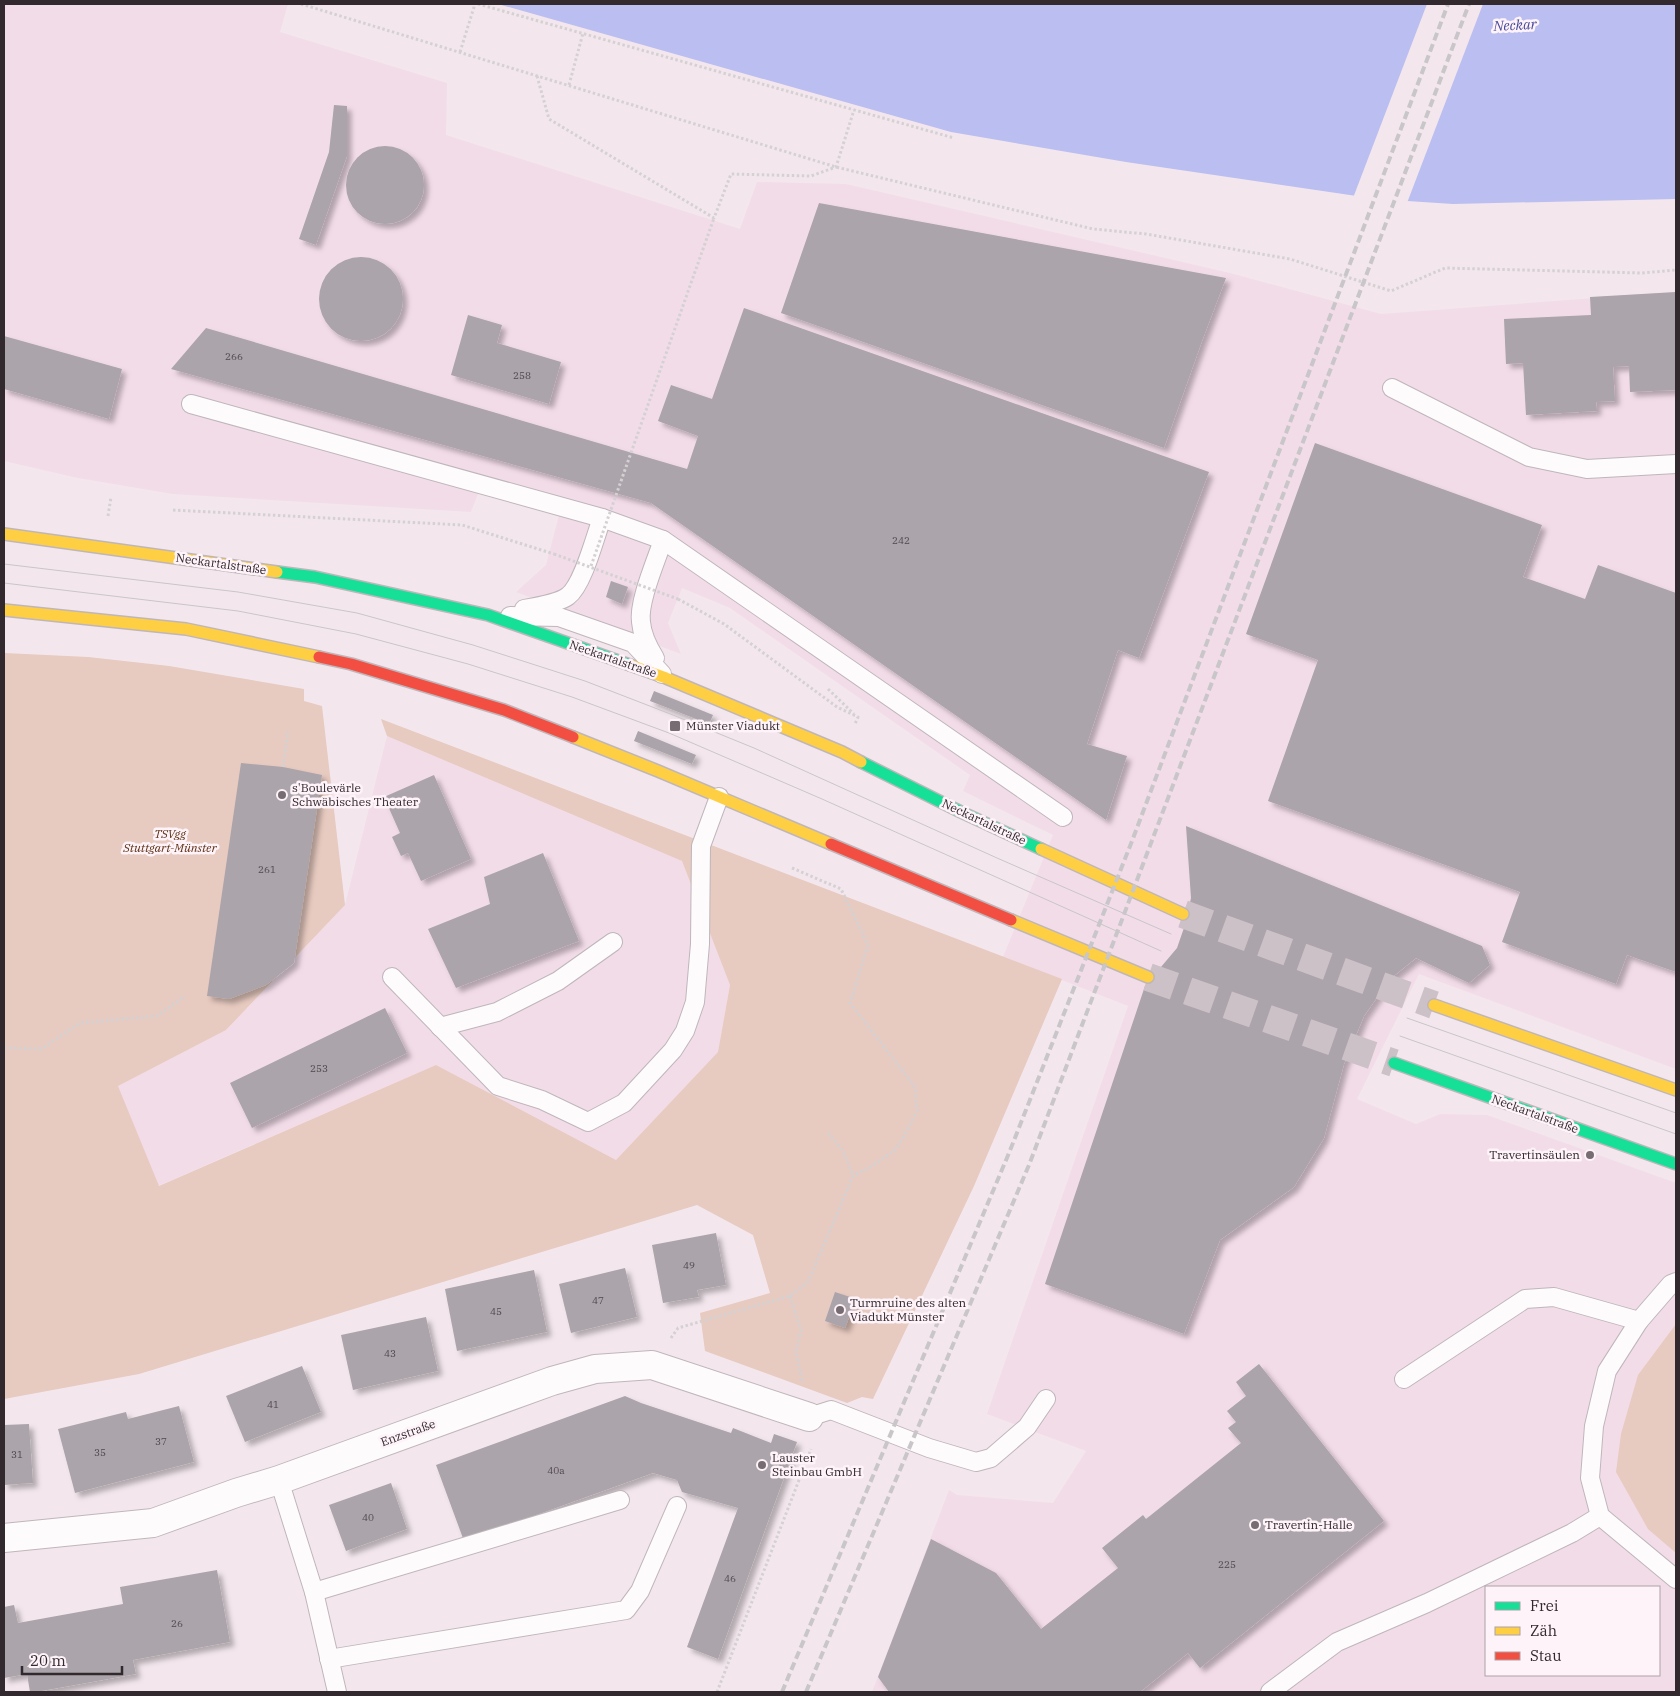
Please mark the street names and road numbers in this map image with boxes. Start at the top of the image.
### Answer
street label: Neckartalstraße [175,550,267,577]
street label: Neckartalstraße [568,637,659,680]
street label: Neckartalstraße [940,795,1029,848]
street label: Neckartalstraße [1490,1091,1581,1136]
street label: Enzstraße [378,1416,437,1449]

